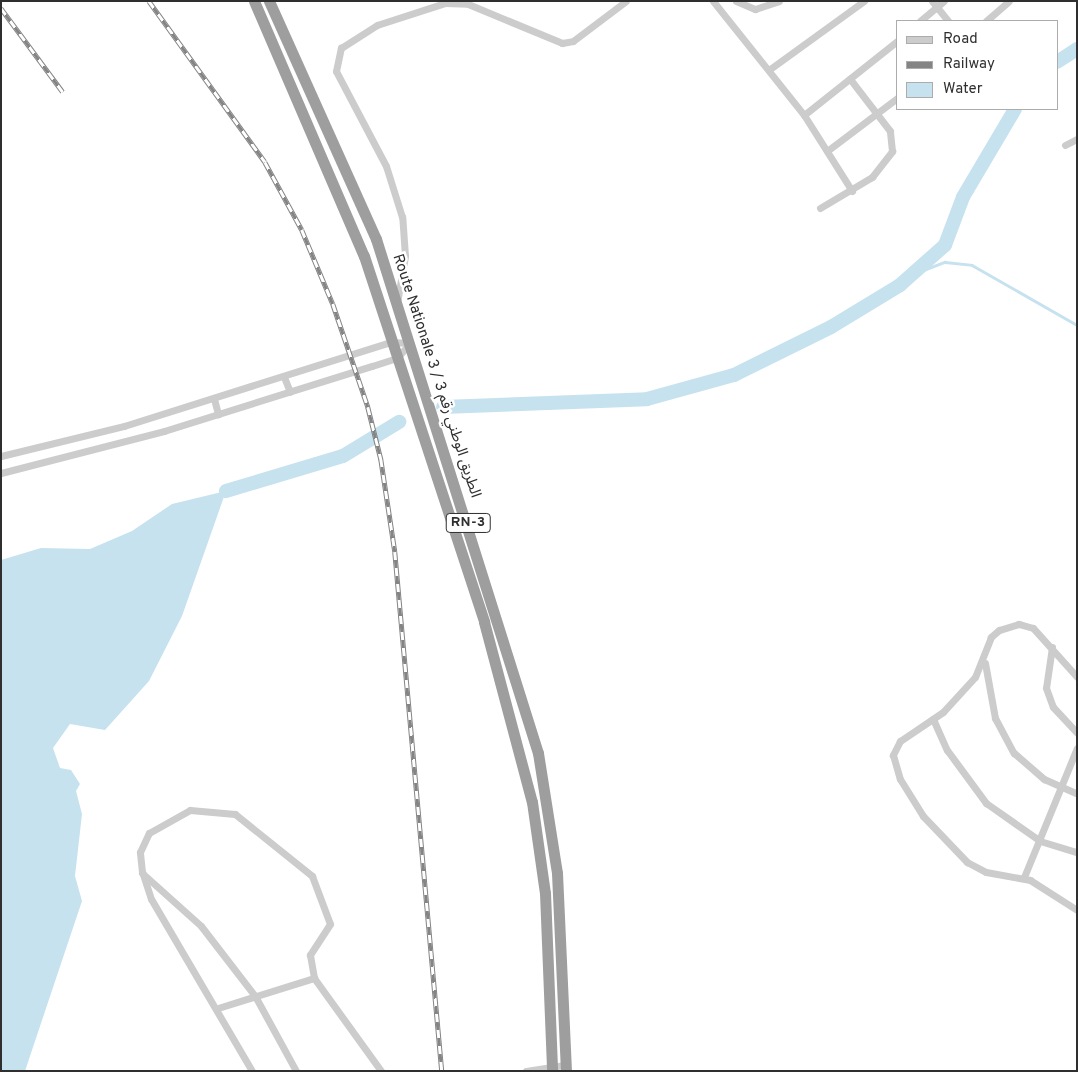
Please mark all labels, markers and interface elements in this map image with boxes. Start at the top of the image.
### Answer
legend [896,20,1058,110]
text: Road [943,30,978,49]
text: Railway [943,55,995,74]
text: Water [943,80,982,99]
street label: Route Nationale 3 / الطريق الوطني رقم 3 [388,252,484,500]
road number: RN-3 [446,512,490,534]

